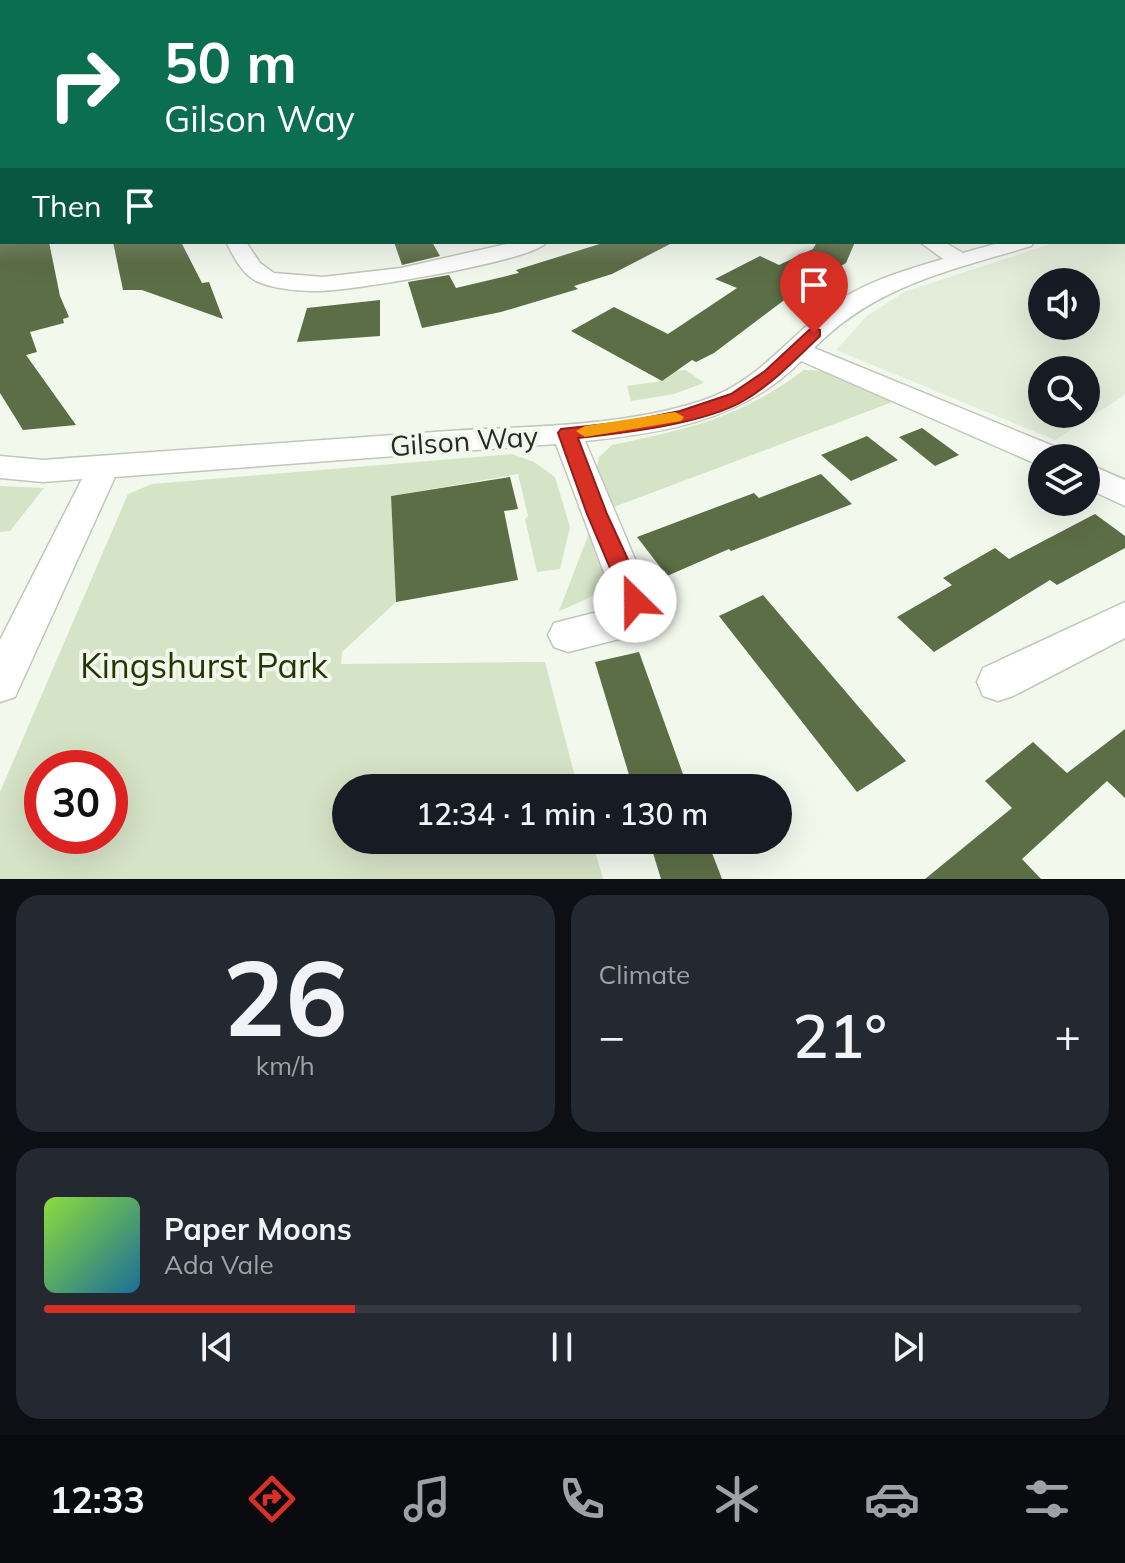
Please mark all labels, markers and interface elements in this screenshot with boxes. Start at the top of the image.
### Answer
text: 50 m [164,27,297,97]
icon: right [32,32,136,136]
text: Gilson Way [164,96,355,141]
icon: arrive [118,184,162,228]
text: Then [32,187,102,225]
pin [780,251,848,333]
icon: arrive [792,263,836,307]
map controls [1028,268,1100,516]
button: sound [1028,268,1100,340]
button: search [1028,356,1100,428]
street label: Gilson Way [389,418,539,463]
button: layers [1028,444,1100,516]
position arrow [593,559,677,643]
park label: Kingshurst Park [80,644,328,687]
speed limit sign: 30 [24,750,128,854]
text: 12:34 · 1 min · 130 m [416,795,708,833]
text: 26 [223,931,348,1062]
text: Climate [599,958,690,991]
text: 21° [793,998,887,1073]
text: − [599,1008,625,1063]
text: + [1055,1008,1081,1063]
text: km/h [256,1049,315,1082]
text: Paper Moons [164,1210,352,1248]
text: Ada Vale [164,1248,274,1281]
icon: previous [195,1325,239,1369]
icon: pause [540,1325,584,1369]
icon: next [886,1325,930,1369]
icon: directions [244,1471,300,1527]
icon: music [399,1471,455,1527]
icon: phone [554,1471,610,1527]
icon: climate [709,1471,765,1527]
icon: car [864,1471,920,1527]
icon: filters [1019,1471,1075,1527]
text: 12:33 [50,1477,145,1522]

